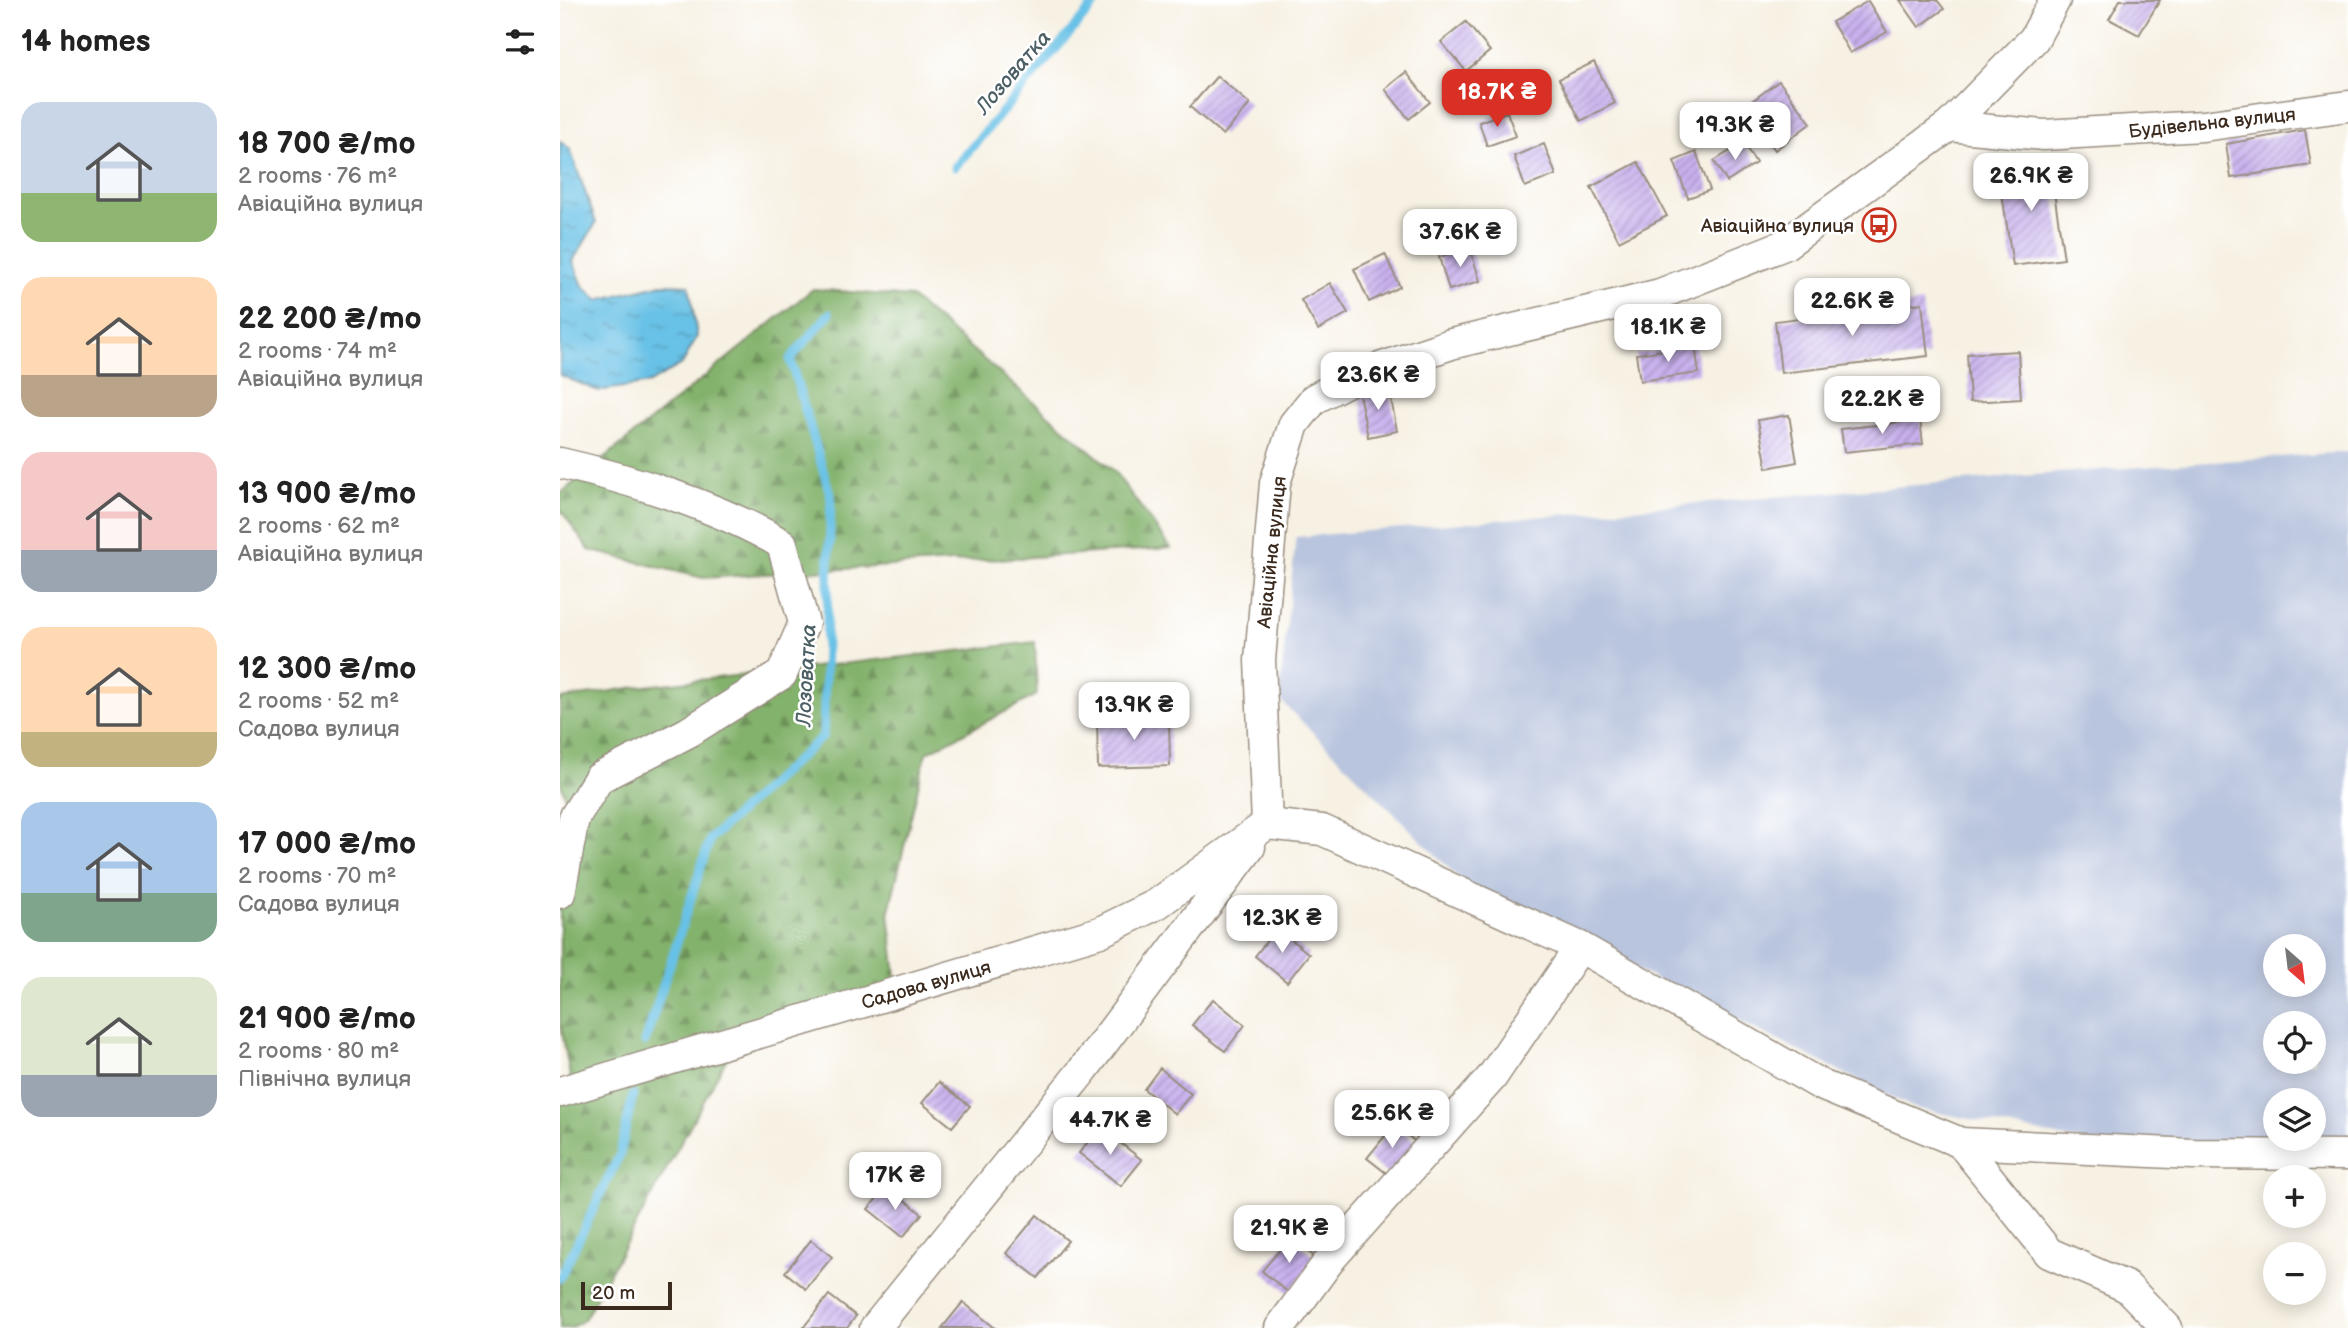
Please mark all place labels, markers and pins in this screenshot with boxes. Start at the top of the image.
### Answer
pin: 18.7K ₴ [1432,69,1562,129]
pin: 19.3K ₴ [1670,102,1800,162]
pin: 26.9K ₴ [1966,154,2096,213]
bus stop icon: Авіаційна вулиця [1860,206,1898,244]
pin: 37.6K ₴ [1395,210,1525,269]
place label: Авіаційна вулиця [1700,215,1854,238]
pin: 22.6K ₴ [1787,278,1917,338]
pin: 18.1K ₴ [1603,304,1733,364]
pin: 23.6K ₴ [1313,352,1443,412]
pin: 22.2K ₴ [1817,376,1947,436]
pin: 13.9K ₴ [1069,682,1199,742]
pin: 12.3K ₴ [1217,895,1347,955]
pin: 25.6K ₴ [1327,1090,1457,1150]
pin: 44.7K ₴ [1045,1098,1175,1157]
pin: 17K ₴ [846,1152,944,1212]
pin: 21.9K ₴ [1224,1206,1354,1265]

